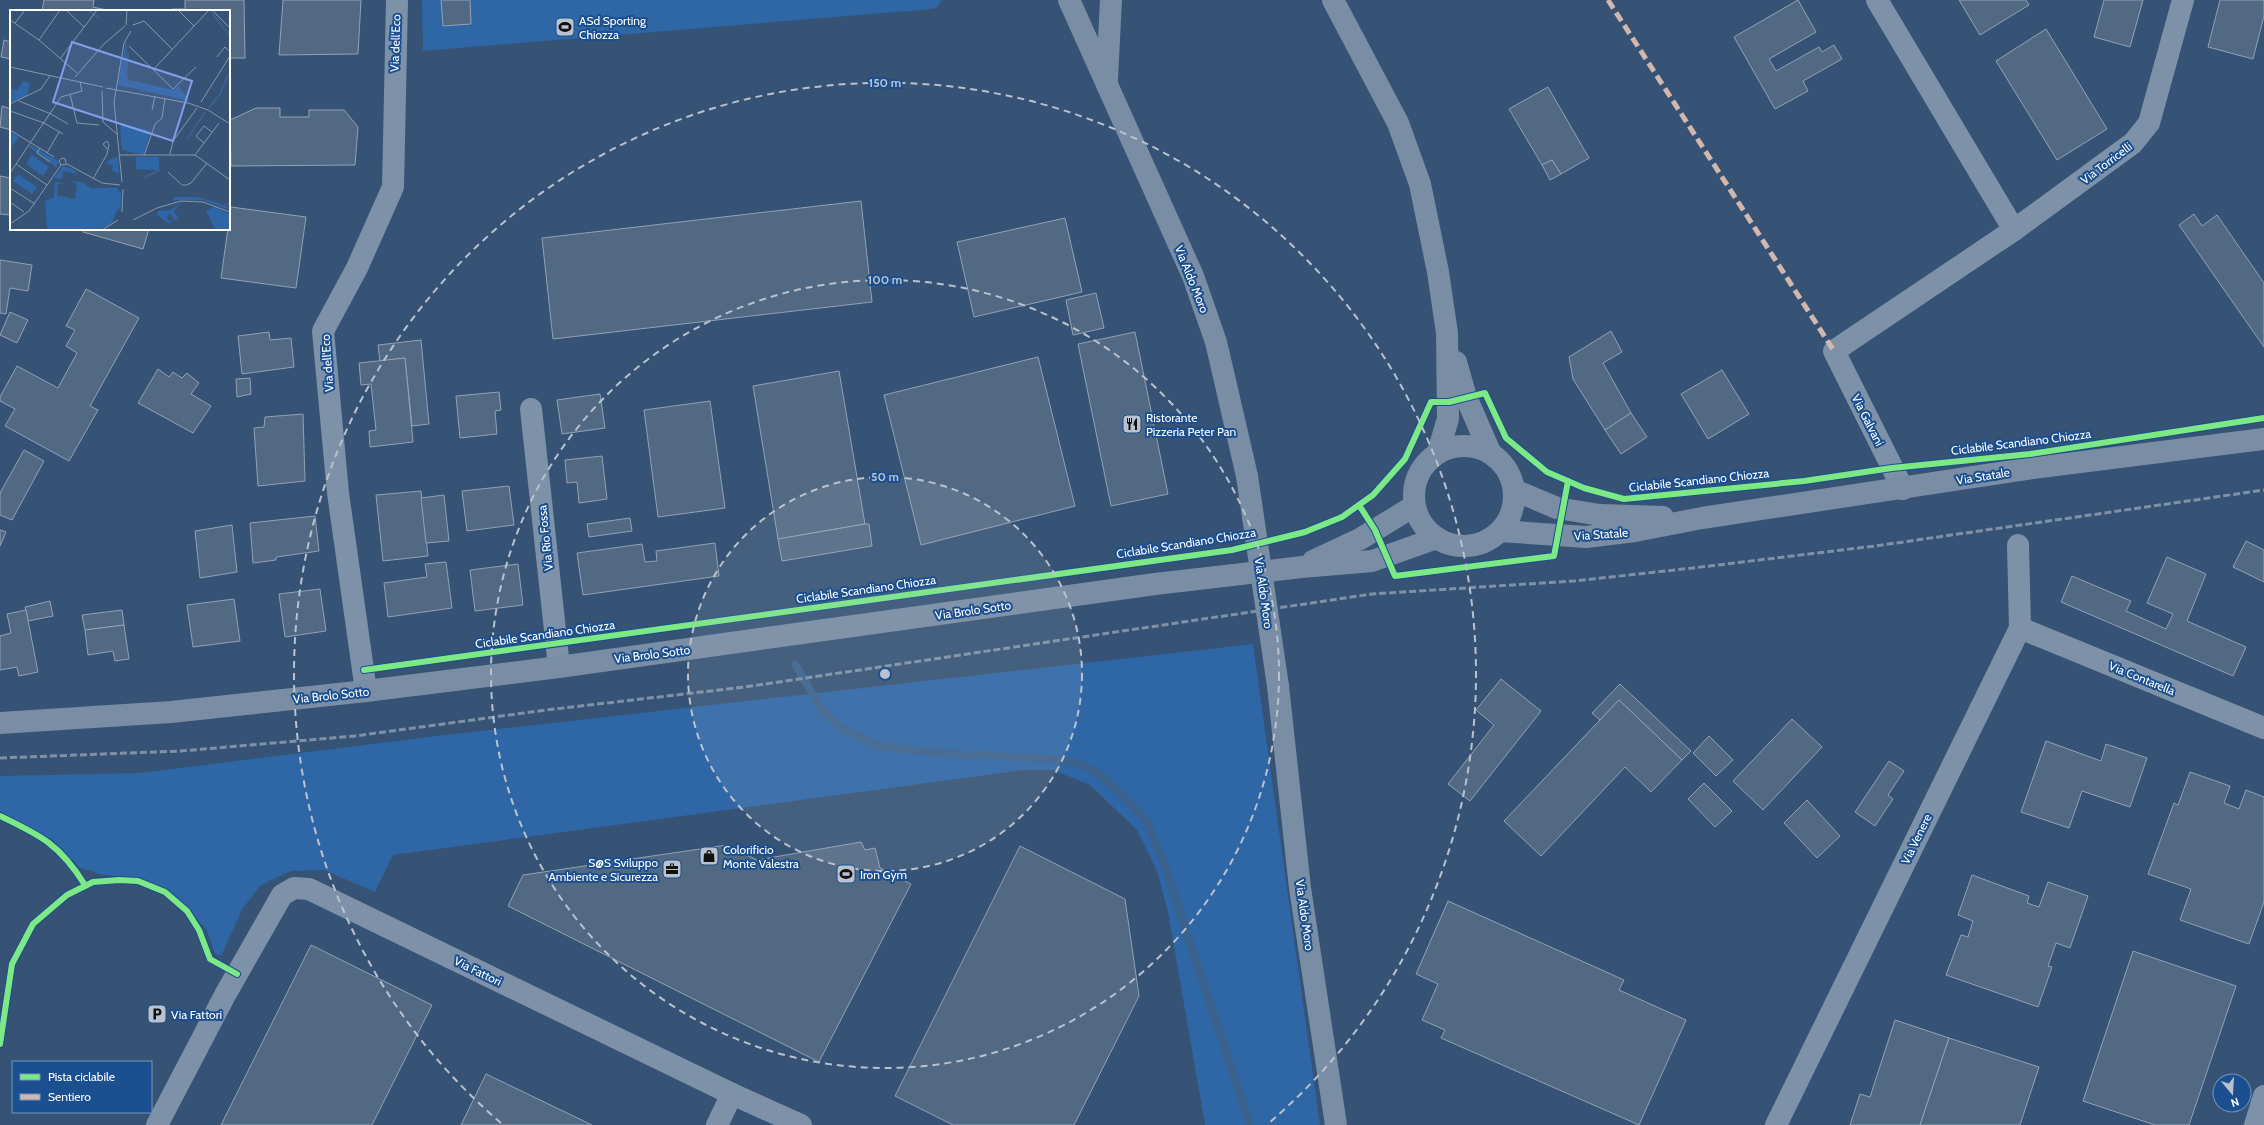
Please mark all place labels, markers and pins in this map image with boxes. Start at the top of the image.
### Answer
place label: ASd Sporting Chiozza [579,13,647,42]
sports icon: ASd Sporting Chiozza [554,16,576,38]
place label: Ristorante Pizzeria Peter Pan [1146,410,1236,439]
restaurant icon: Ristorante Pizzeria Peter Pan [1121,413,1143,435]
centre of rings [878,667,892,681]
place label: Colorificio Monte Valestra [723,842,799,871]
shop icon: Colorificio Monte Valestra [698,845,720,867]
place label: S@S Sviluppo Ambiente e Sicurezza [548,855,658,884]
office icon: S@S Sviluppo Ambiente e Sicurezza [661,858,683,880]
sports icon: Iron Gym [835,863,857,885]
place label: Iron Gym [860,867,907,882]
parking icon: Via Fattori [146,1003,168,1025]
place label: Via Fattori [171,1007,222,1022]

